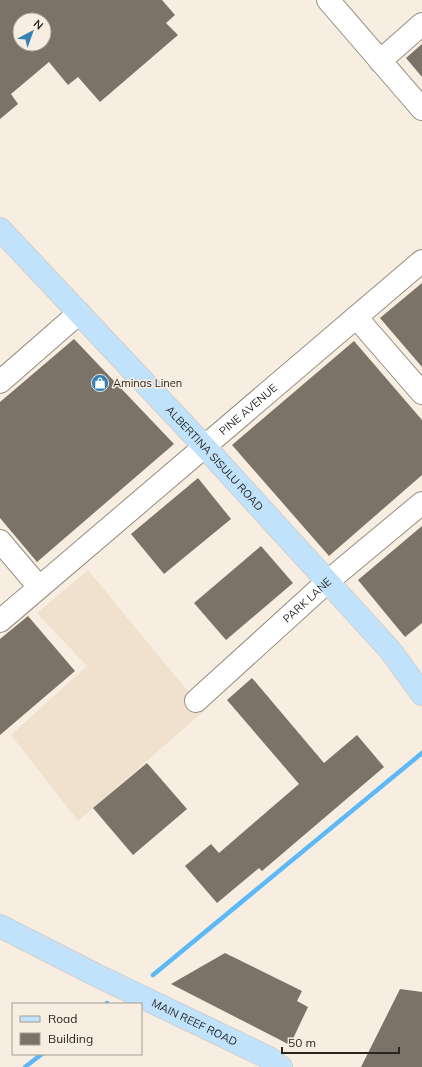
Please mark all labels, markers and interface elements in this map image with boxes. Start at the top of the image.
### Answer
north arrow [12,12,52,52]
text: N [31,16,46,32]
shop icon: Aminas Linen [90,373,110,393]
place label: Aminas Linen [113,376,182,390]
street label: PINE AVENUE [216,381,280,438]
street label: ALBERTINA SISULU ROAD [163,403,266,514]
street label: PARK LANE [280,575,334,626]
street label: MAIN REEF ROAD [149,996,240,1049]
legend [12,1003,142,1055]
text: Road [48,1011,77,1026]
scale bar [282,1029,399,1055]
text: Building [48,1031,93,1046]
text: 50 m [288,1035,316,1050]

